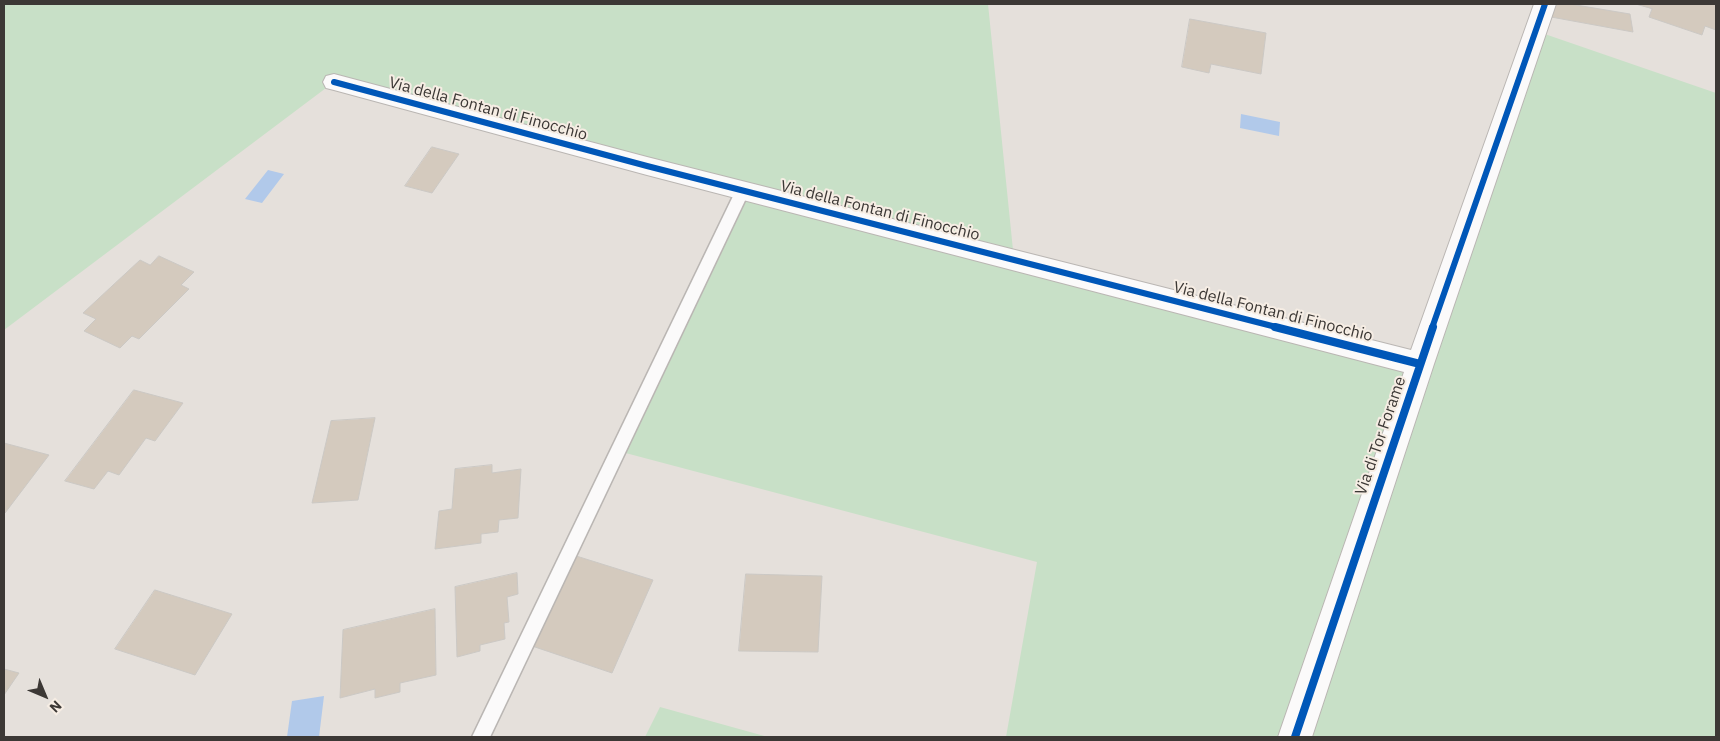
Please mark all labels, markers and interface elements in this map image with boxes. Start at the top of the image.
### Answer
street label: Via della Fontan di Finocchio [387,73,589,145]
street label: Via della Fontan di Finocchio [778,177,982,245]
street label: Via della Fontan di Finocchio [1171,278,1375,346]
street label: Via di Tor Forame [1352,374,1410,498]
north arrow [20,671,70,721]
text: N [46,697,66,717]

